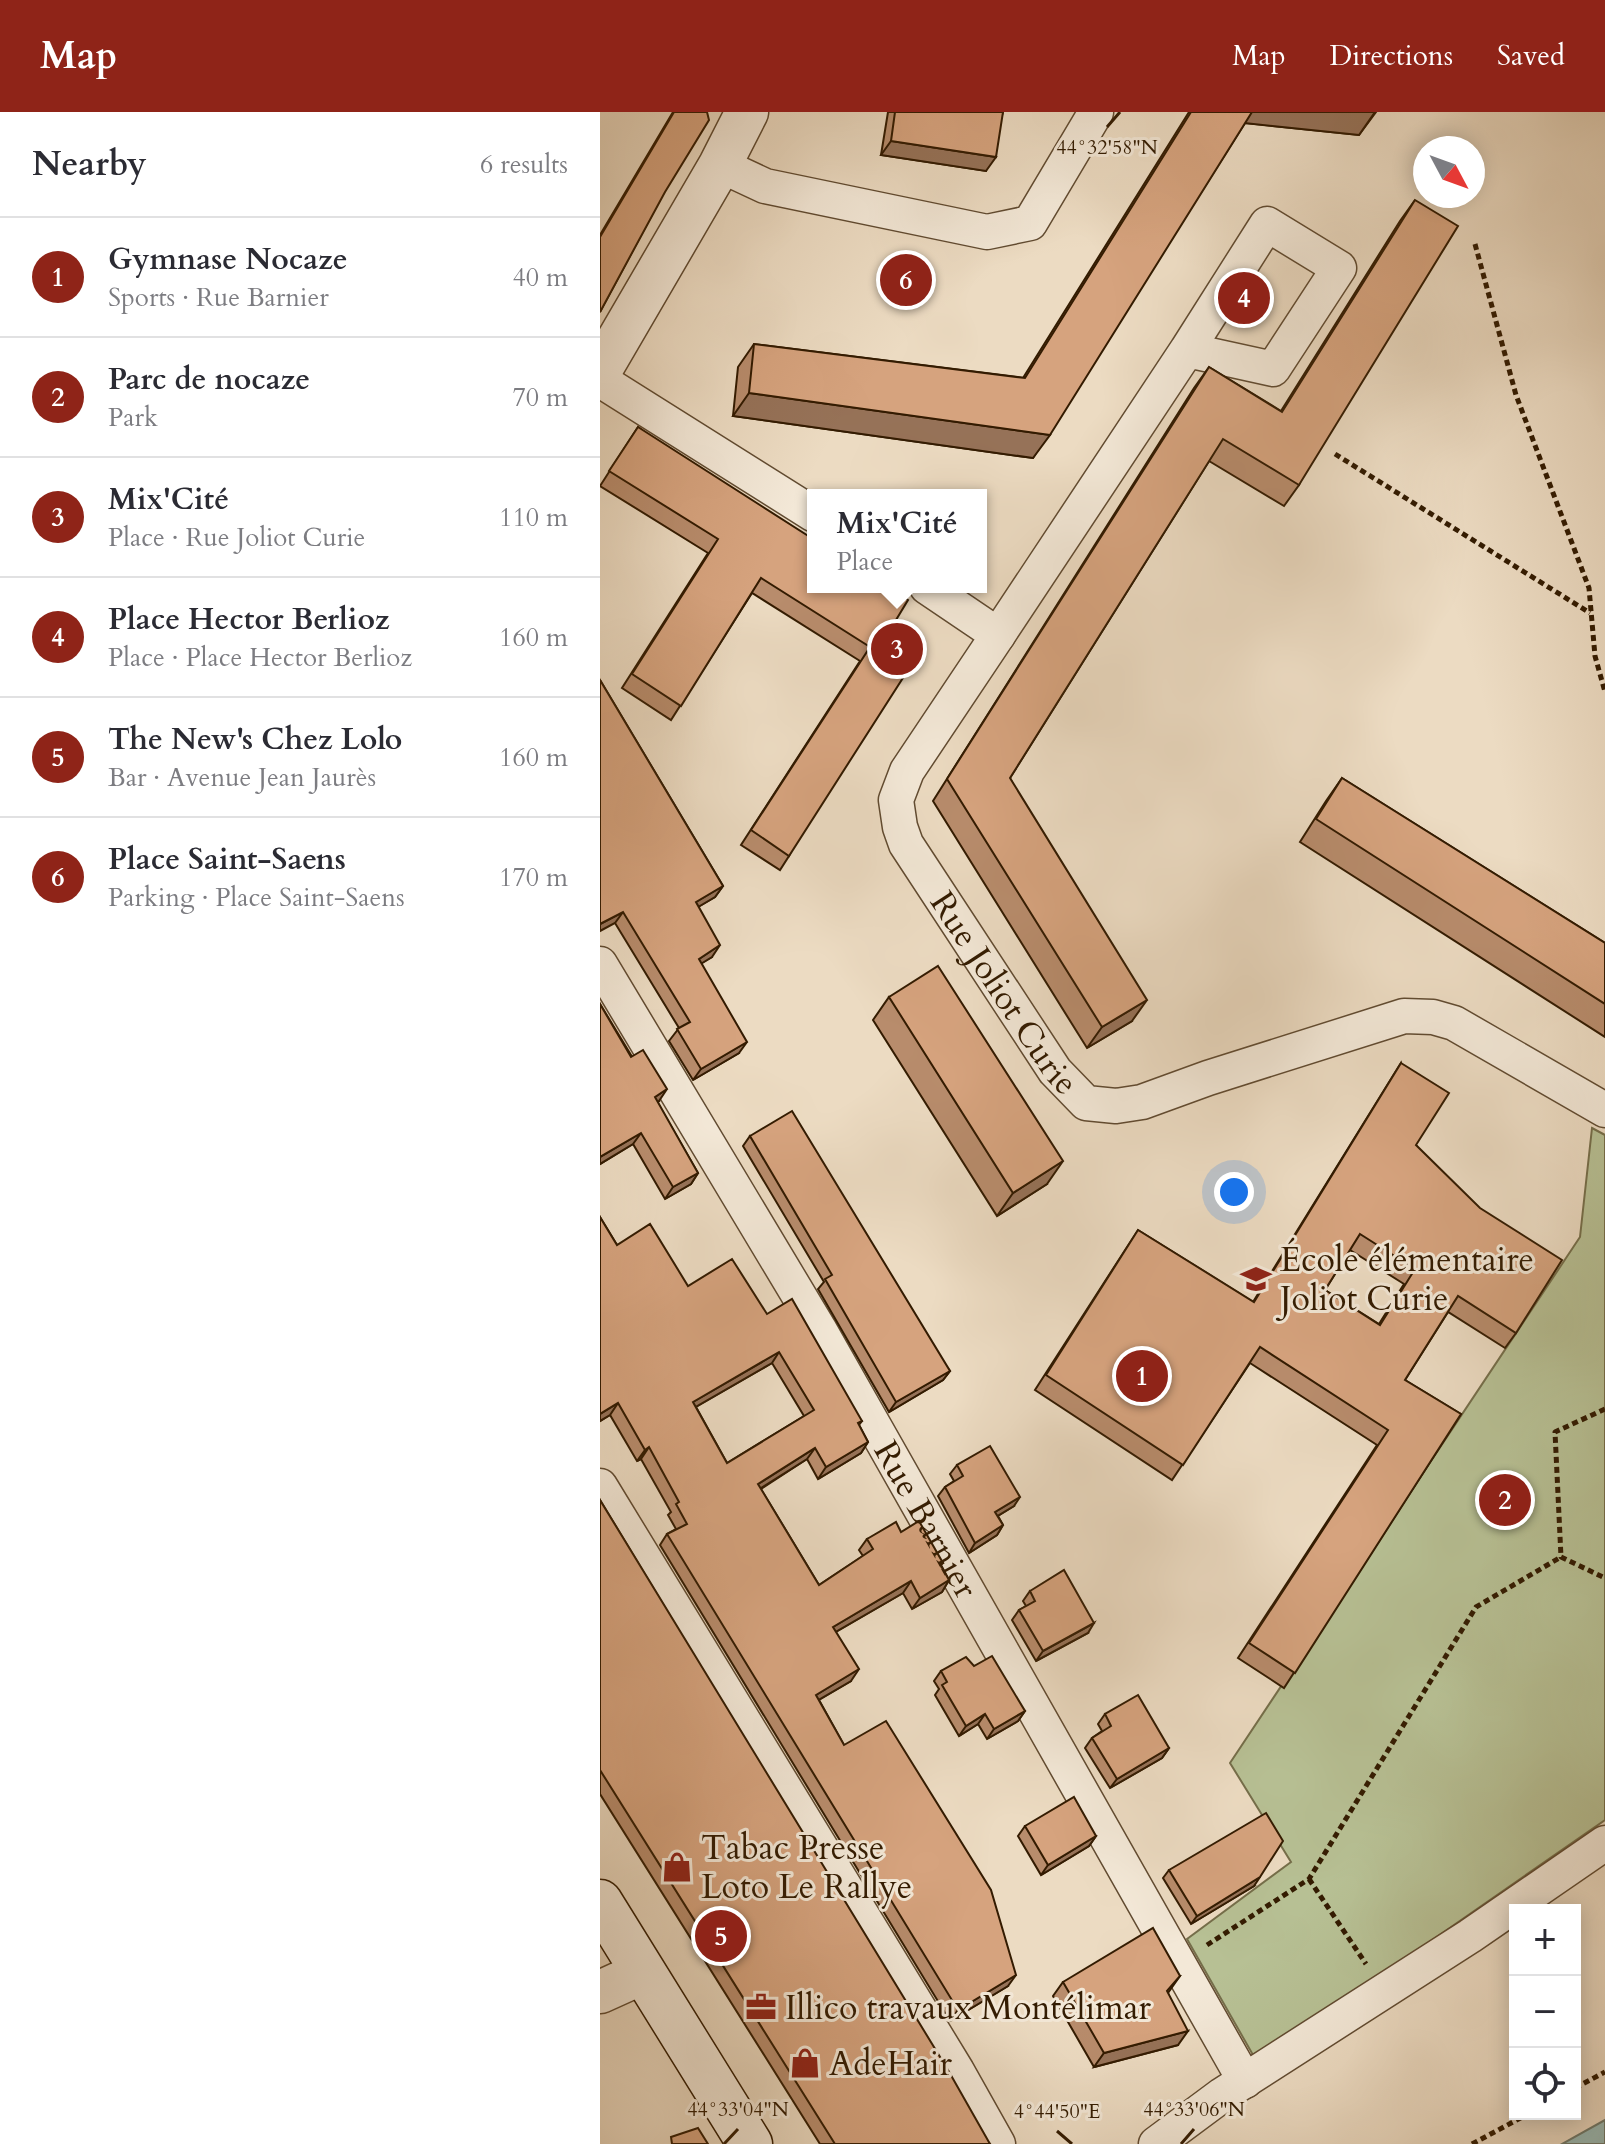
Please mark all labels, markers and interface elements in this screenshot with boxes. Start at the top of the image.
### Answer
text: Map [40,30,117,82]
text: Map [1232,37,1286,75]
text: Directions [1330,37,1453,75]
text: Saved [1497,37,1565,75]
text: 44°32'58"N [1056,134,1158,161]
north arrow [1413,136,1485,208]
text: Nearby [32,141,147,187]
text: 6 results [480,147,568,182]
text: Gymnase Nocaze [108,239,348,280]
pin: 6 [880,250,932,310]
text: 1 [51,260,65,295]
text: 40 m [512,260,568,295]
pin: 4 [1218,268,1270,328]
text: Sports · Rue Barnier [108,280,329,315]
text: Parc de nocaze [108,359,310,400]
text: 2 [51,380,65,415]
text: 70 m [512,380,568,415]
text: Park [108,400,158,435]
text: Mix'Cité [108,479,229,520]
popup [807,489,987,593]
text: 3 [51,500,65,535]
text: 110 m [499,500,568,535]
text: Mix'Cité [836,503,958,544]
text: Place · Rue Joliot Curie [108,520,365,555]
text: Place [836,544,893,579]
text: Place Hector Berlioz [108,599,390,640]
pin: 3 [871,619,923,679]
text: 4 [51,620,65,655]
text: 160 m [499,620,568,655]
text: Place · Place Hector Berlioz [108,640,412,675]
text: The New's Chez Lolo [108,719,402,760]
text: 5 [51,740,65,775]
text: 160 m [499,740,568,775]
text: Bar · Avenue Jean Jaurès [108,760,376,795]
text: Place Saint-Saens [108,839,346,880]
text: 6 [51,860,65,895]
text: 170 m [499,860,568,895]
text: Parking · Place Saint-Saens [108,880,405,915]
street label: Rue Joliot Curie [919,883,1088,1105]
your location [1214,1172,1254,1212]
place label: École élémentaire Joliot Curie [1275,1237,1534,1322]
school or university icon: École élémentaire Joliot Curie [1239,1262,1273,1296]
pin: 1 [1116,1346,1168,1406]
street label: Rue Barnier [863,1433,989,1607]
pin: 2 [1479,1470,1531,1530]
place label: Tabac Presse Loto Le Rallye [701,1825,912,1910]
shop icon: Tabac Presse Loto Le Rallye [660,1850,694,1884]
map controls [1509,1904,1581,2120]
button: + [1509,1904,1581,1976]
pin: 5 [695,1906,747,1966]
button: − [1509,1976,1581,2048]
place label: Illico travaux Montélimar [785,1985,1151,2031]
office icon: Illico travaux Montélimar [744,1990,778,2024]
place label: AdeHair [829,2041,952,2087]
shop icon: AdeHair [788,2046,822,2080]
button: locate [1509,2048,1581,2120]
text: 44°33'04"N [687,2096,789,2123]
text: 44°33'06"N [1143,2096,1245,2123]
text: 4°44'50"E [1014,2098,1100,2125]

